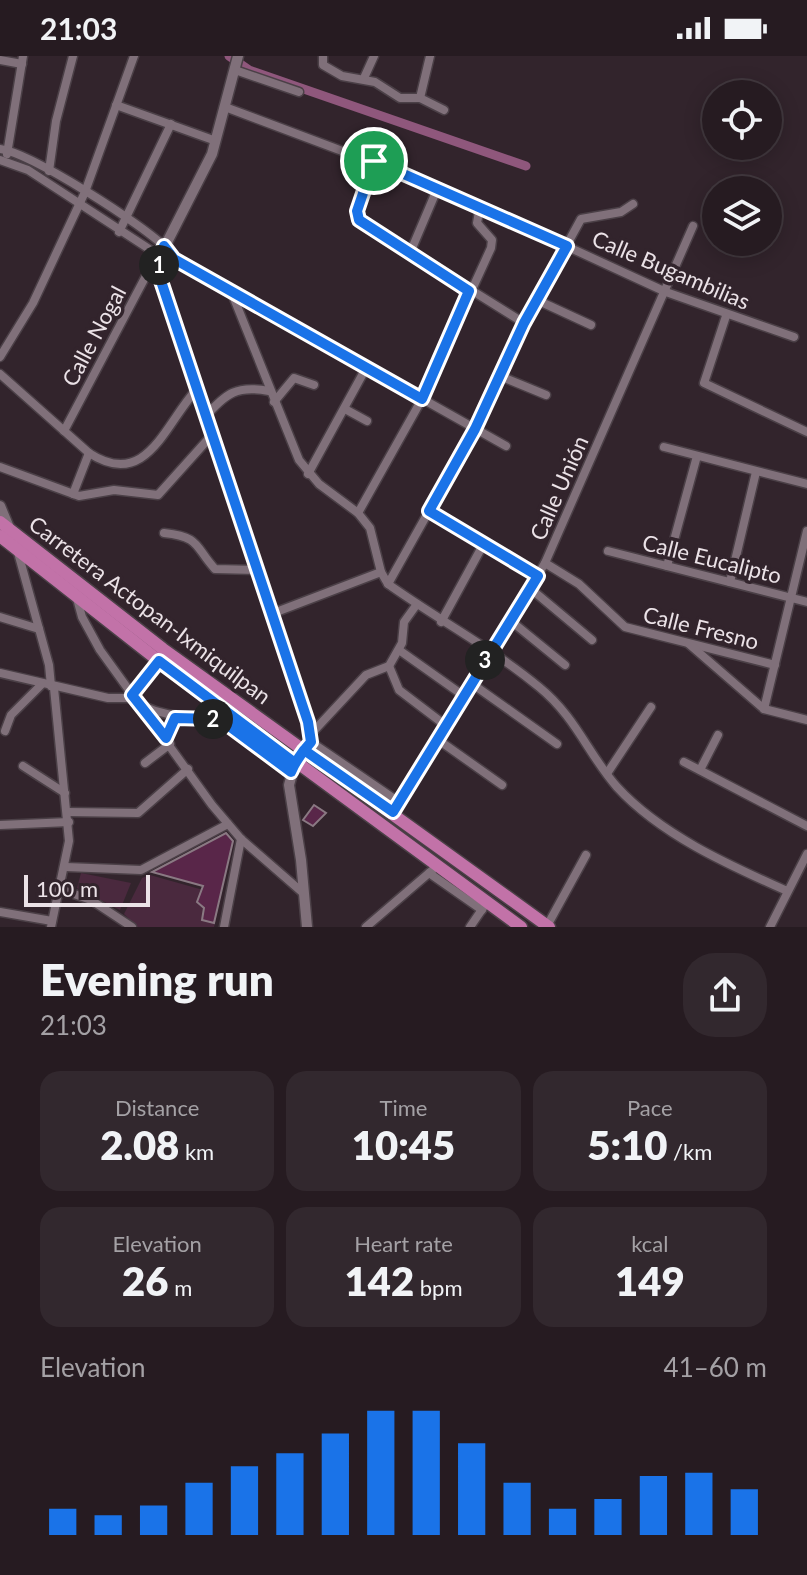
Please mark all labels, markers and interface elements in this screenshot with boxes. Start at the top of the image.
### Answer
text: 21:03 [40,10,117,46]
map controls [702,80,782,256]
button: locate [702,80,782,160]
pin [340,127,408,195]
icon: arrive [352,139,396,183]
button: layers [702,176,782,256]
street label: Calle Bugambilias [588,224,754,315]
pin: 1 [139,245,179,285]
text: 1 [153,251,165,278]
street label: Calle Nogal [56,281,131,391]
street label: Calle Unión [524,431,594,544]
street label: Carretera Actopan-Ixmiquilpan [24,510,277,709]
street label: Calle Eucalipto [640,528,784,589]
street label: Calle Fresno [641,600,762,655]
pin: 3 [465,640,505,680]
text: 3 [479,646,491,673]
pin: 2 [193,699,233,739]
text: 2 [207,705,219,732]
scale bar [24,871,150,907]
text: 100 m [36,875,98,902]
text: Evening run [40,953,274,1005]
button: share [683,953,767,1037]
text: 21:03 [40,1009,107,1041]
text: Distance [115,1094,199,1121]
text: Time [380,1094,427,1121]
text: Pace [627,1094,673,1121]
text: 2.08 [100,1121,179,1169]
text: 10:45 [352,1121,455,1169]
text: 5:10 [587,1121,667,1169]
text: km [179,1138,214,1165]
text: /km [667,1138,712,1165]
text: Elevation [112,1230,202,1257]
text: Heart rate [354,1230,453,1257]
text: kcal [631,1230,668,1257]
text: 26 [122,1257,169,1305]
text: 142 [344,1257,414,1305]
text: 149 [615,1257,685,1305]
text: m [169,1274,192,1301]
text: bpm [414,1274,462,1301]
text: Elevation [40,1351,146,1383]
text: 41–60 m [664,1351,767,1383]

